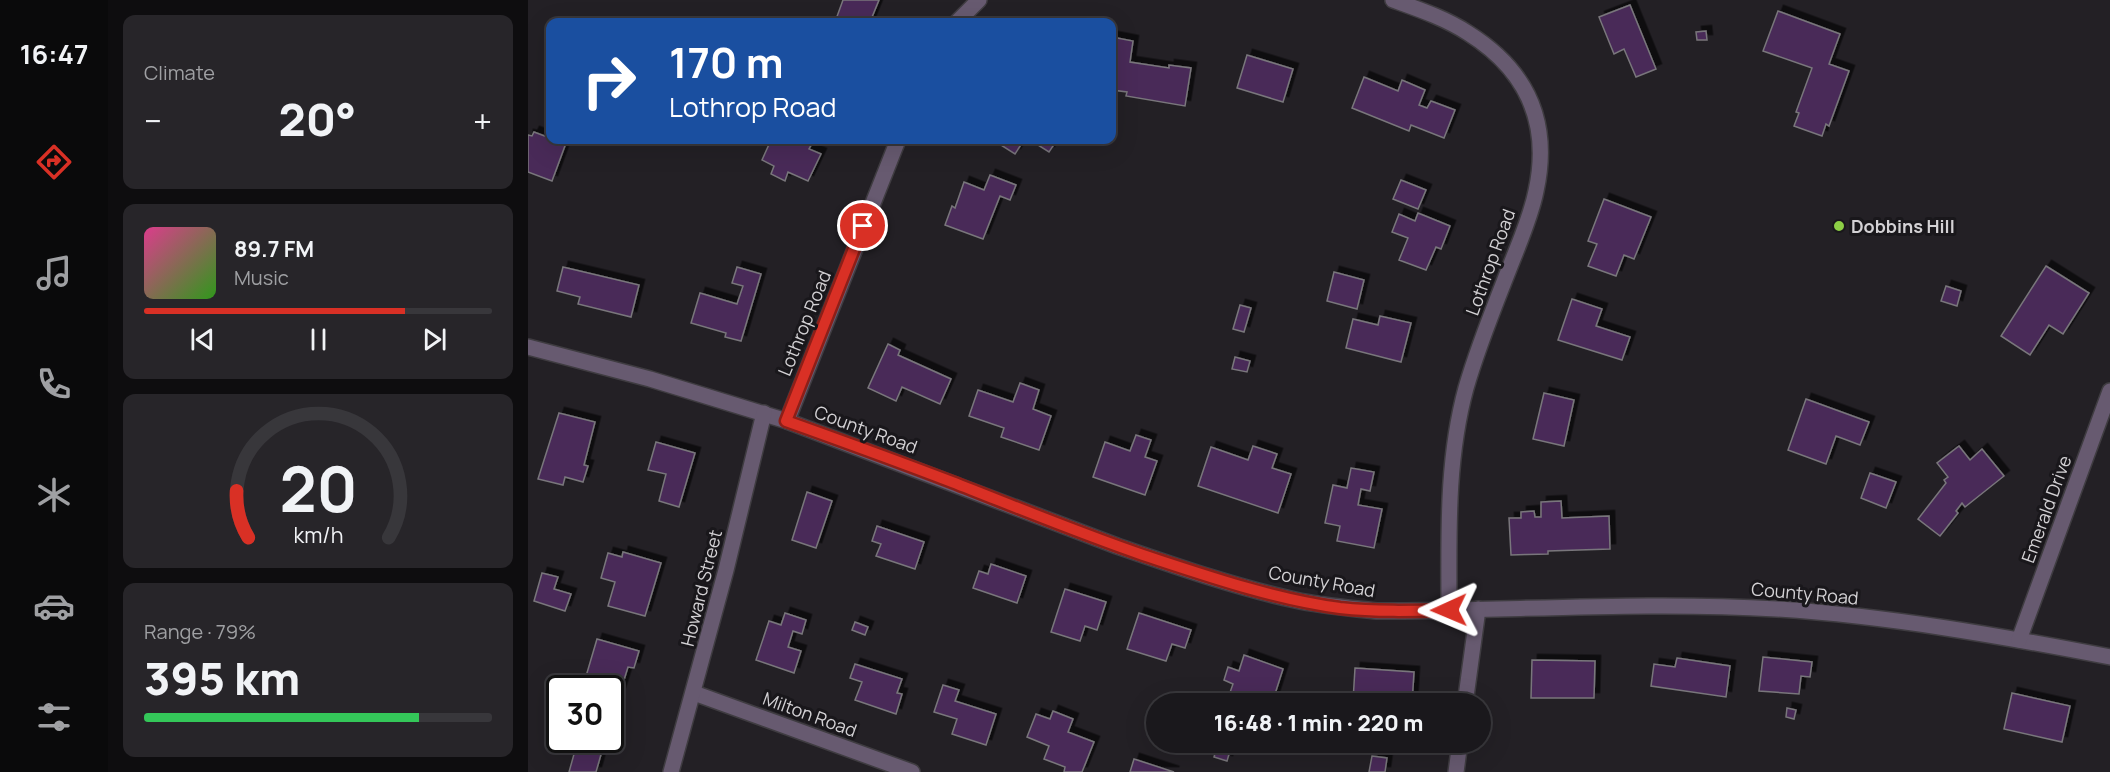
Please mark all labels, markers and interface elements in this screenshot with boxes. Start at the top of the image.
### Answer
text: 170 m [669,33,784,91]
text: 16:47 [20,35,88,72]
icon: right [570,42,648,120]
text: Climate [144,59,215,86]
text: 20° [279,88,356,150]
text: Lothrop Road [669,88,836,125]
text: − [144,98,162,143]
text: + [473,98,492,143]
icon: directions [33,141,75,183]
pin [837,200,888,251]
street label: Lothrop Road [1460,205,1520,319]
icon: arrive [846,209,879,242]
place label: Dobbins Hill [1851,214,1955,238]
marker: Dobbins Hill [1832,219,1846,233]
text: 89.7 FM [234,234,314,264]
icon: music [33,252,75,294]
text: Music [234,264,289,291]
street label: Lothrop Road [772,267,836,379]
icon: previous [186,323,219,356]
icon: pause [302,323,335,356]
icon: next [418,323,451,356]
icon: phone [33,363,75,405]
street label: County Road [811,399,921,459]
text: 20 [279,445,357,531]
street label: Emerald Drive [2015,452,2077,566]
icon: climate [33,474,75,516]
text: km/h [293,520,343,549]
street label: Howard Street [675,527,727,649]
street label: County Road [1267,560,1377,602]
street label: County Road [1750,576,1860,610]
position arrow [1417,578,1481,642]
icon: car [33,585,75,627]
text: Range · 79% [144,618,256,645]
text: 395 km [144,647,300,709]
speed limit sign: 30 [546,675,624,753]
street label: Milton Road [760,686,860,742]
icon: filters [33,696,75,738]
text: 16:48 · 1 min · 220 m [1214,708,1423,738]

